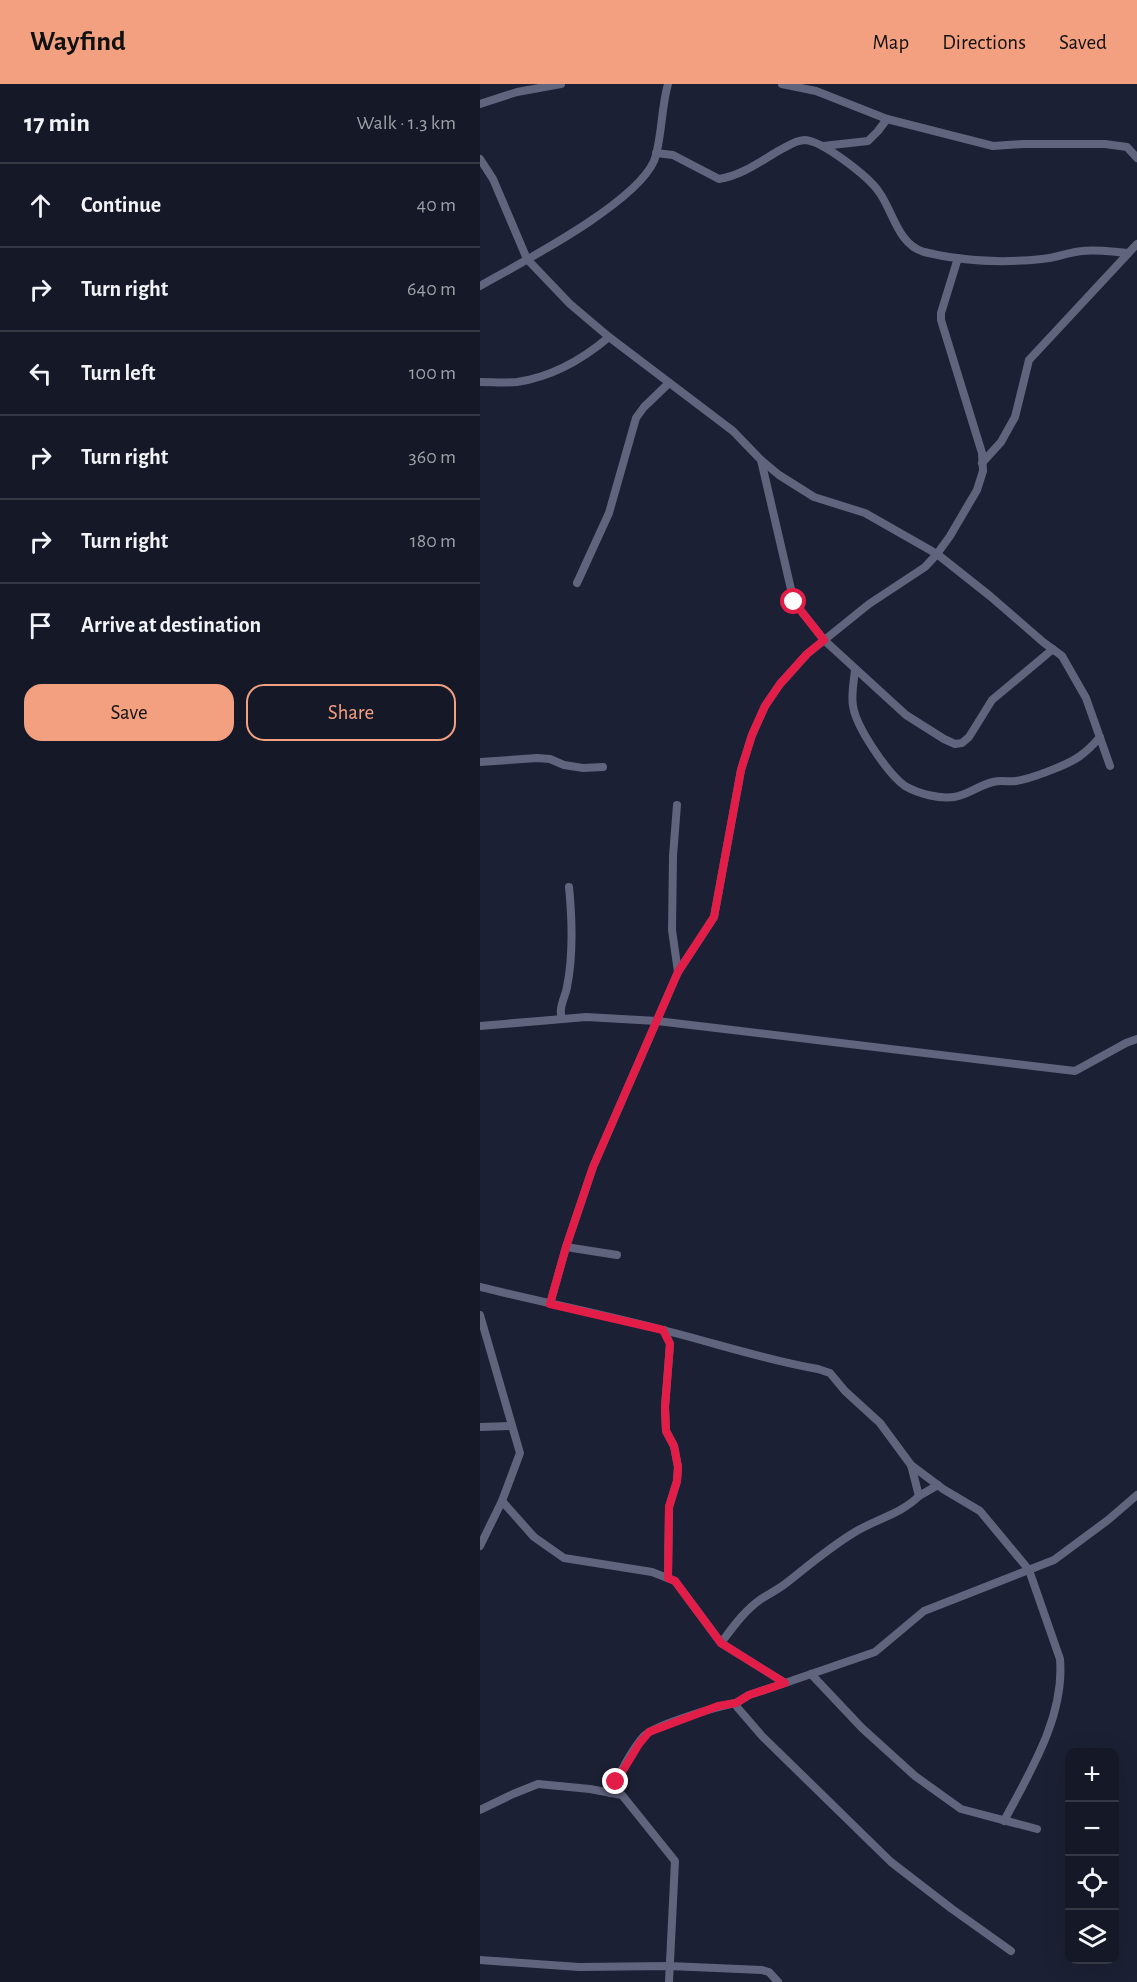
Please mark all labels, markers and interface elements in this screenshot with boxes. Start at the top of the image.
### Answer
text: Wayfind [30,28,126,56]
text: Map [873,32,909,53]
text: Directions [942,32,1026,53]
text: Saved [1059,32,1107,53]
text: 17 min [24,110,90,136]
text: Walk · 1.3 km [357,113,456,133]
icon: ahead [24,189,57,222]
text: Continue [81,194,161,216]
text: 40 m [417,195,456,215]
icon: right [24,273,57,306]
text: Turn right [81,278,168,300]
text: 640 m [407,279,456,299]
icon: left [24,357,57,390]
text: Turn left [81,362,155,384]
text: 100 m [409,363,456,383]
icon: right [24,441,57,474]
text: Turn right [81,446,168,468]
text: 360 m [409,447,456,467]
icon: right [24,525,57,558]
text: Turn right [81,530,168,552]
text: 180 m [410,531,456,551]
route start [780,588,806,614]
icon: arrive [24,609,57,642]
text: Arrive at destination [81,614,261,636]
button: Save [24,684,234,741]
button: Share [246,684,456,741]
map controls [1065,1748,1119,1964]
button: + [1065,1748,1119,1802]
route end [602,1768,628,1794]
button: − [1065,1802,1119,1856]
button: locate [1065,1856,1119,1910]
button: layers [1065,1910,1119,1964]

